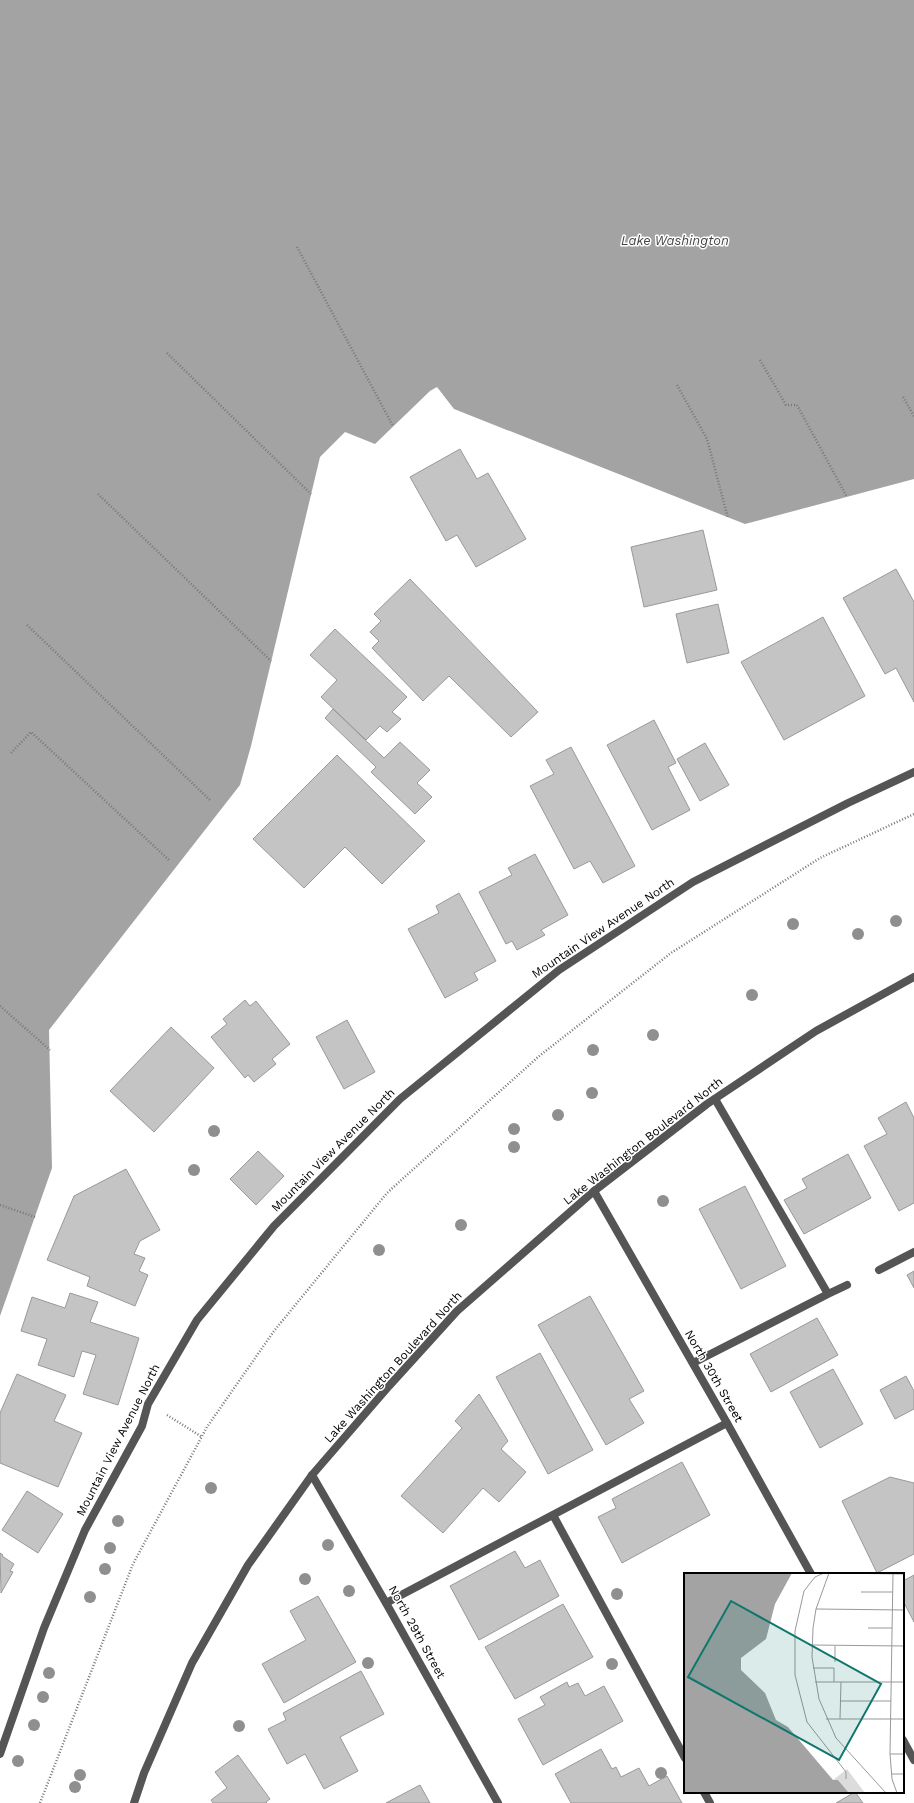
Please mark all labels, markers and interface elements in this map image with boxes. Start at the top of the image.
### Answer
water label: Lake Washington [621,233,729,248]
street label: Mountain View Avenue North [529,875,677,981]
street label: Lake Washington Boulevard North [560,1074,726,1208]
street label: Mountain View Avenue North [268,1085,398,1215]
street label: Lake Washington Boulevard North [321,1289,465,1445]
street label: North 30th Street [682,1327,746,1425]
street label: Mountain View Avenue North [73,1362,163,1518]
inset map [684,1573,904,1793]
street label: North 29th Street [386,1583,448,1681]

